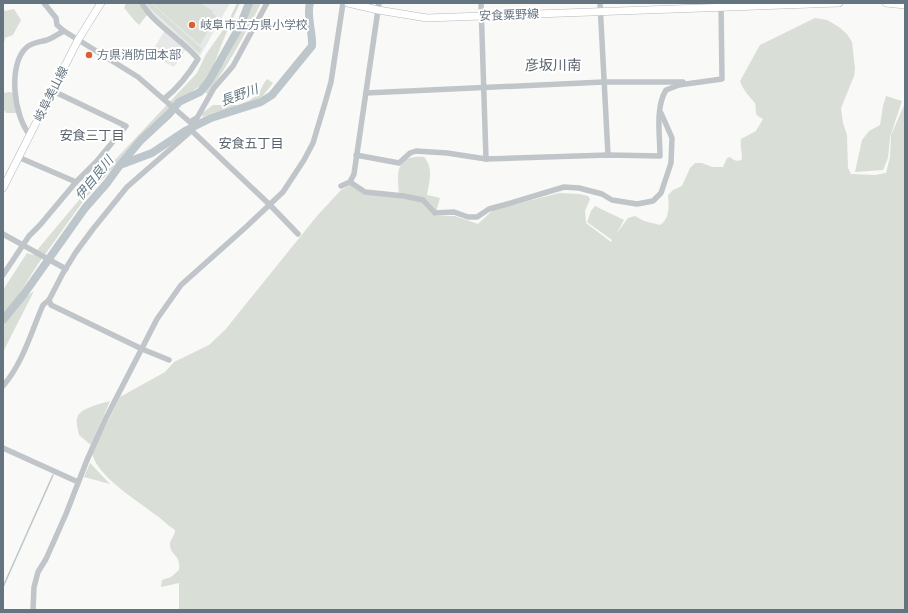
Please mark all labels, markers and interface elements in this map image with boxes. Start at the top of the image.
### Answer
street label: 安食粟野線 [479,7,539,23]
place label: 岐阜市立方県小学校 [200,18,308,32]
marker: 岐阜市立方県小学校 [187,20,197,30]
place label: 方県消防団本部 [97,48,181,62]
marker: 方県消防団本部 [84,50,94,60]
district label: 彦坂川南 [525,57,581,73]
street label: 岐阜美山線 [31,64,71,124]
water label: 長野川 [218,81,262,109]
district label: 安食三丁目 [59,128,125,143]
district label: 安食五丁目 [218,136,284,151]
water label: 伊自良川 [72,152,117,203]

